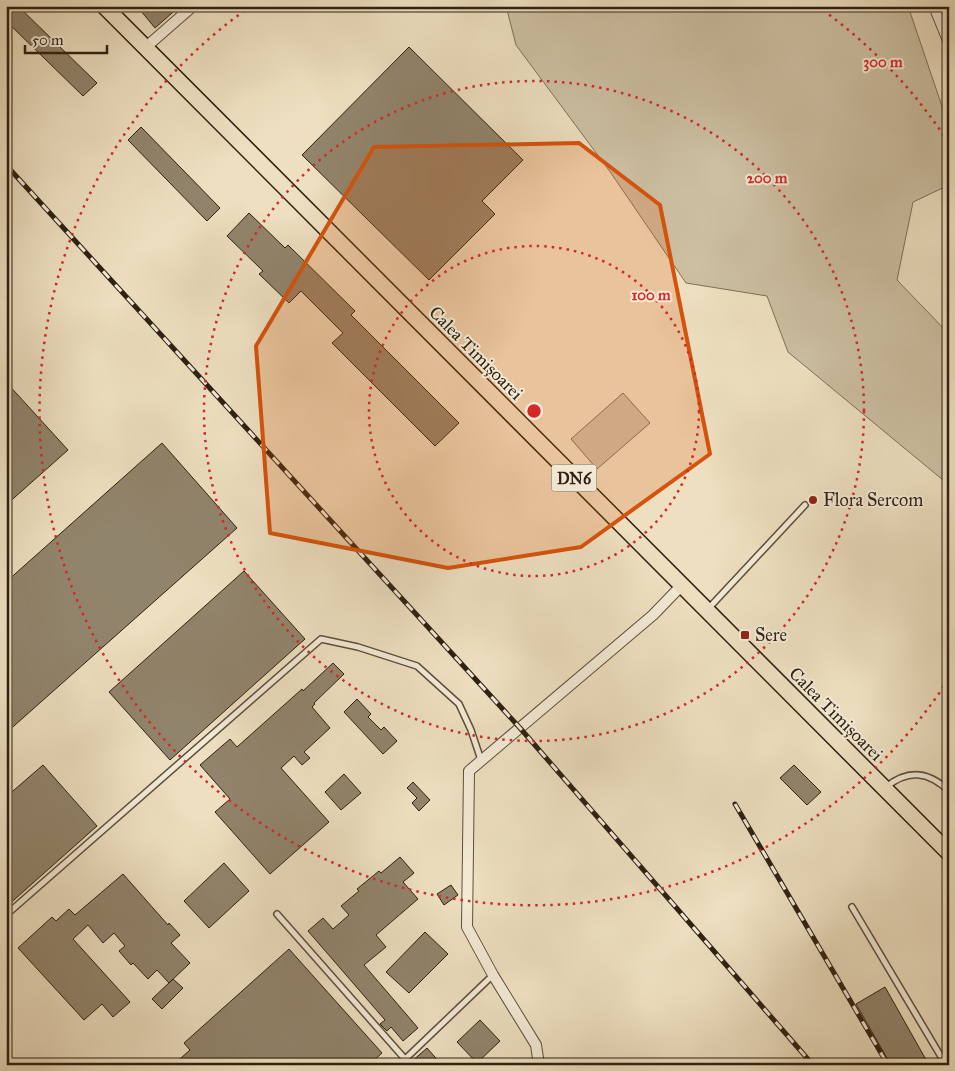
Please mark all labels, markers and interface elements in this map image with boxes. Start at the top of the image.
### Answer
scale bar [25,22,108,54]
text: 50 m [32,31,64,49]
text: 300 m [863,53,903,72]
text: 200 m [747,169,788,187]
text: 100 m [631,286,671,304]
street label: Calea Timișoarei [425,302,527,404]
centre of rings [525,402,543,420]
road number: DN6 [552,464,596,492]
place label: Flora Sercom [823,489,923,511]
marker: Flora Sercom [807,494,819,506]
place label: Sere [755,624,787,646]
marker: Sere [739,629,751,641]
street label: Calea Timișoarei [785,663,887,765]

